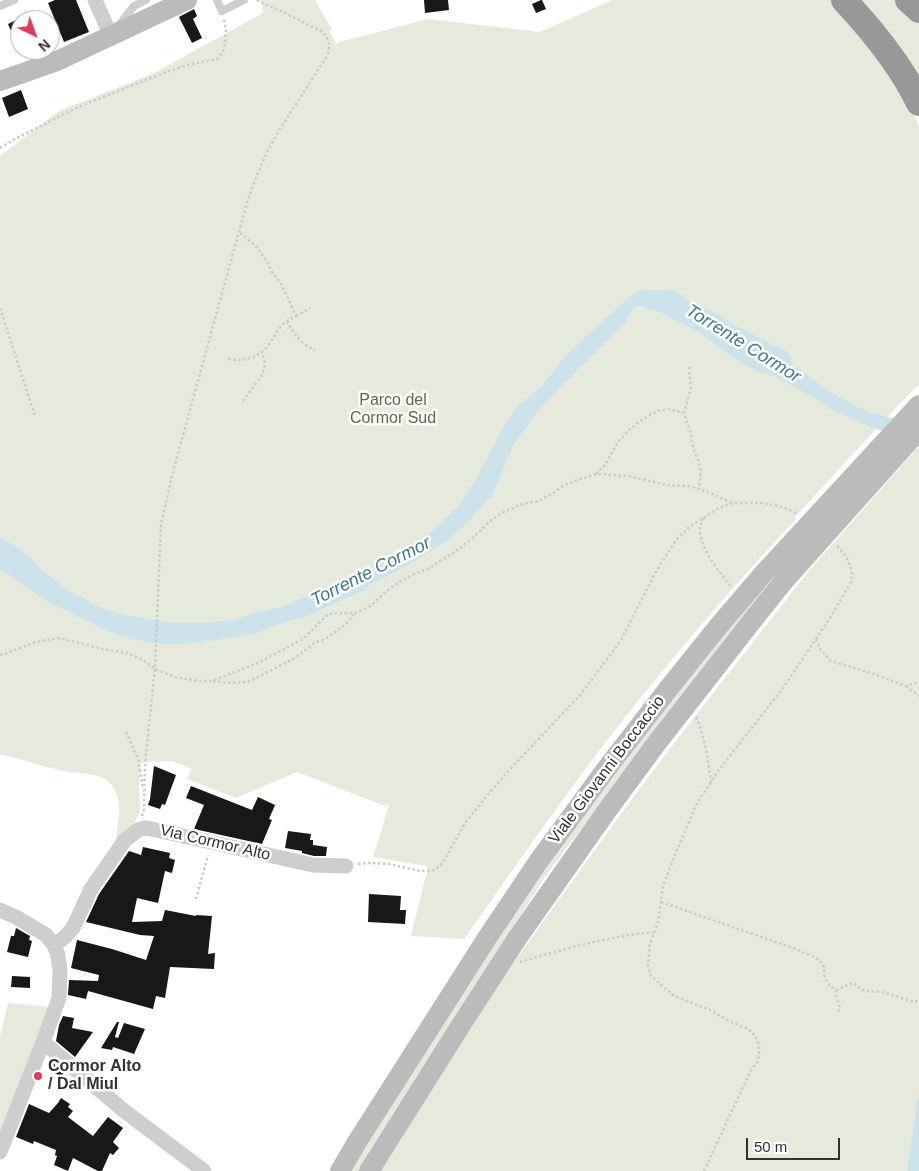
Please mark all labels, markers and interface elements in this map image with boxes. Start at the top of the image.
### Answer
north arrow [10,10,60,60]
text: N [35,36,53,55]
water label: Torrente Cormor [682,300,804,388]
park label: Parco del Cormor Sud [350,391,436,429]
water label: Torrente Cormor [308,533,434,611]
street label: Viale Giovanni Boccaccio [545,692,669,848]
street label: Via Cormor Alto [158,821,272,865]
place label: Cormor Alto / Dal Miul [48,1057,141,1095]
marker: Cormor Alto / Dal Miul [32,1070,44,1082]
scale bar [749,1128,843,1160]
text: 50 m [754,1138,787,1155]

